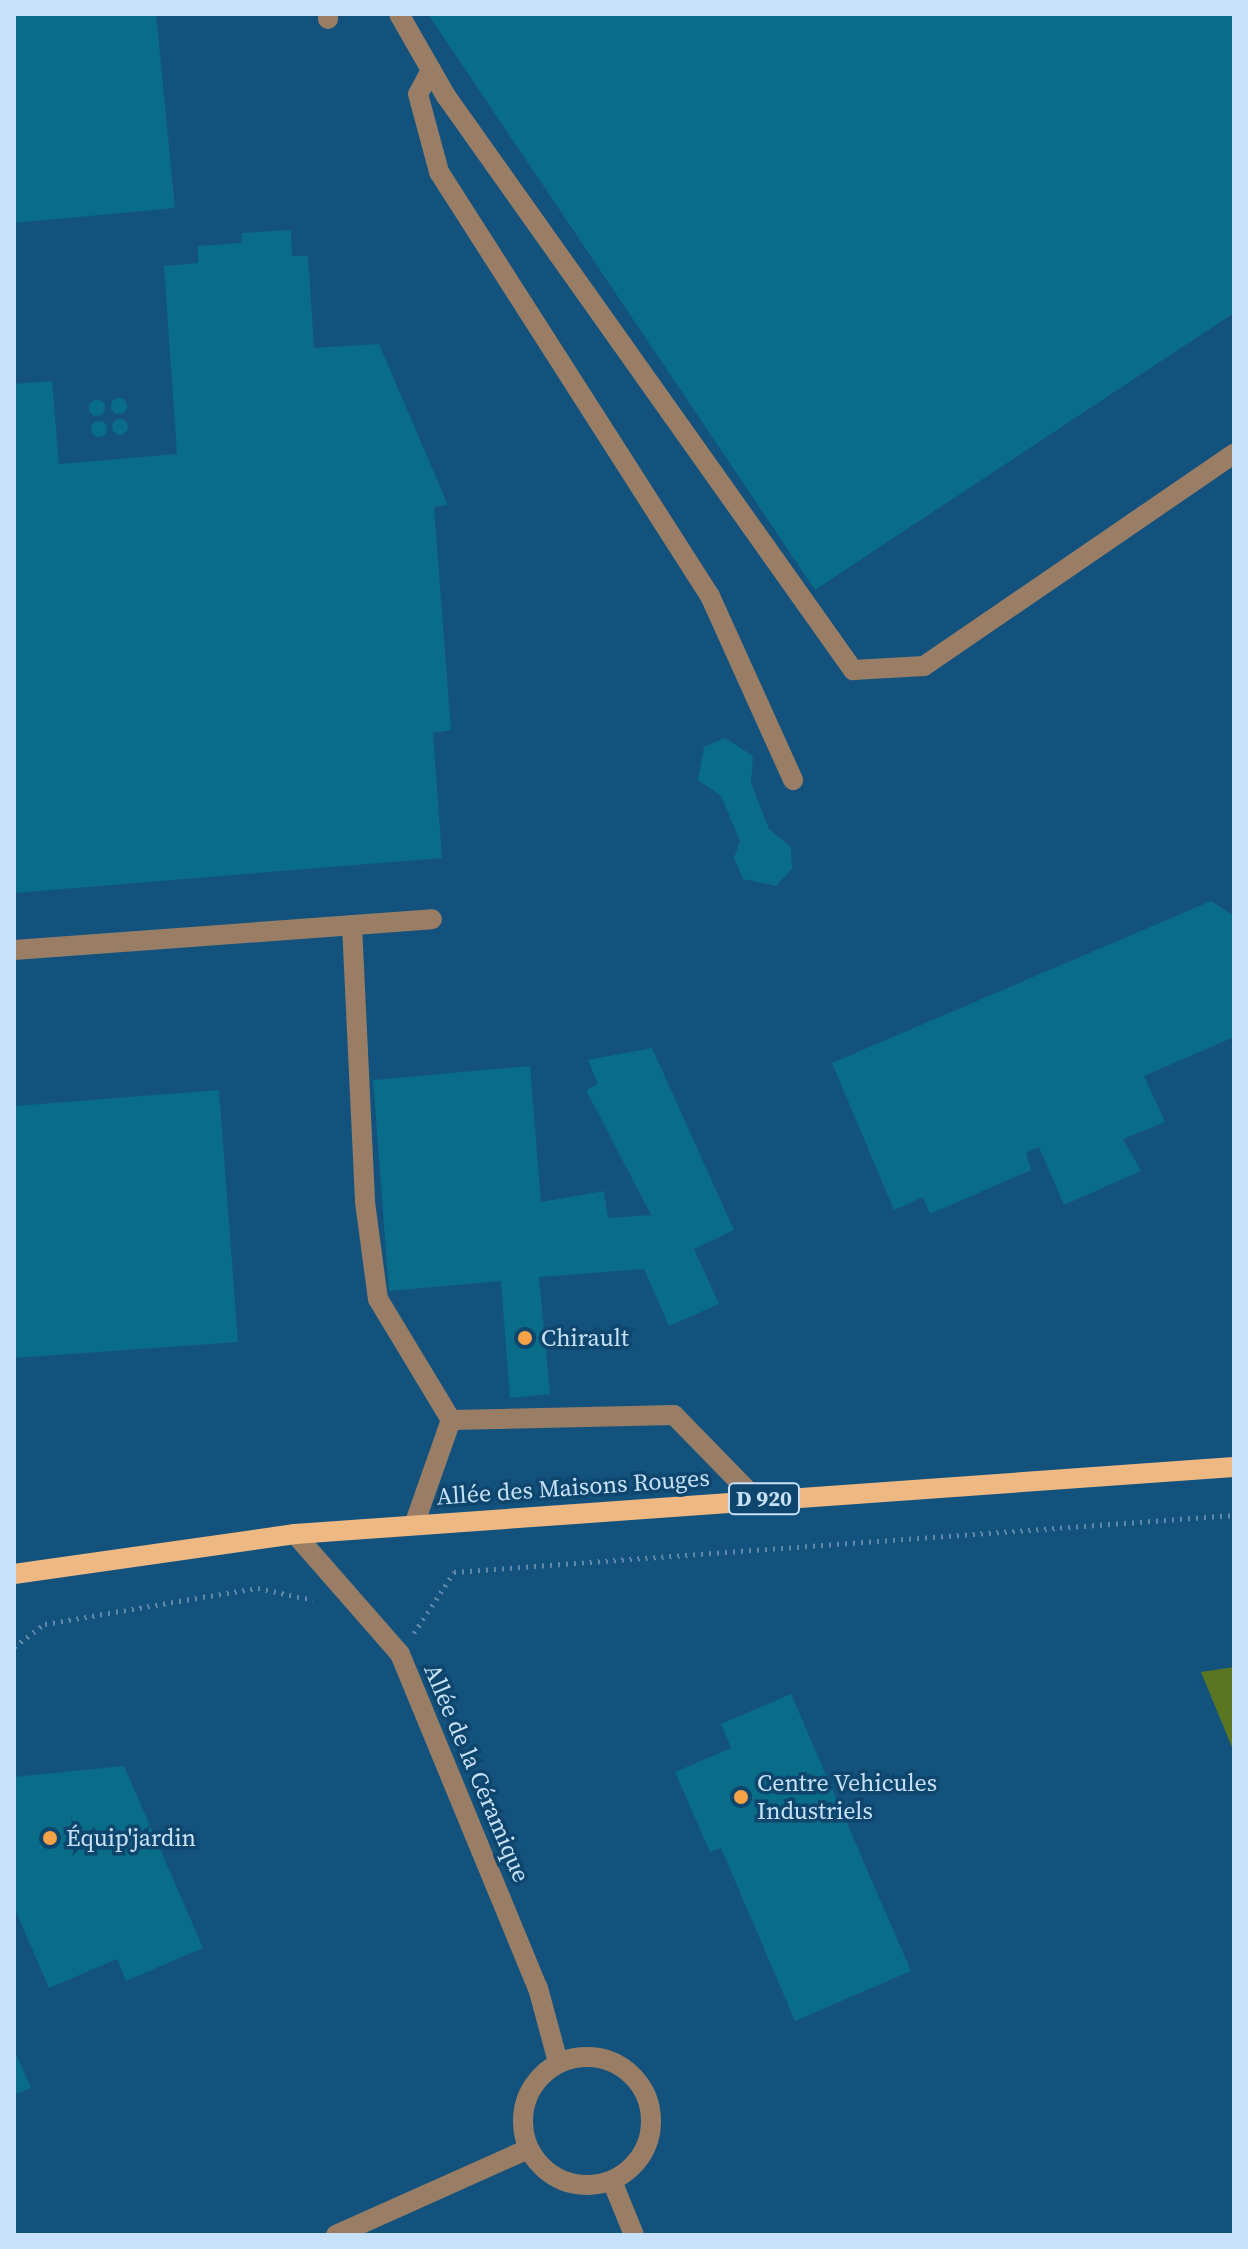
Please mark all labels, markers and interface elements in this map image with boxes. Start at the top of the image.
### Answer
place label: Chirault [541,1324,629,1352]
marker: Chirault [516,1329,534,1347]
street label: Allée des Maisons Rouges [435,1463,711,1511]
road number: D 920 [728,1481,800,1517]
street label: Allée de la Céramique [418,1660,536,1886]
place label: Centre Vehicules Industriels [757,1769,938,1825]
marker: Centre Vehicules Industriels [732,1788,750,1806]
place label: Équip'jardin [66,1824,196,1852]
marker: Équip'jardin [41,1829,59,1847]

